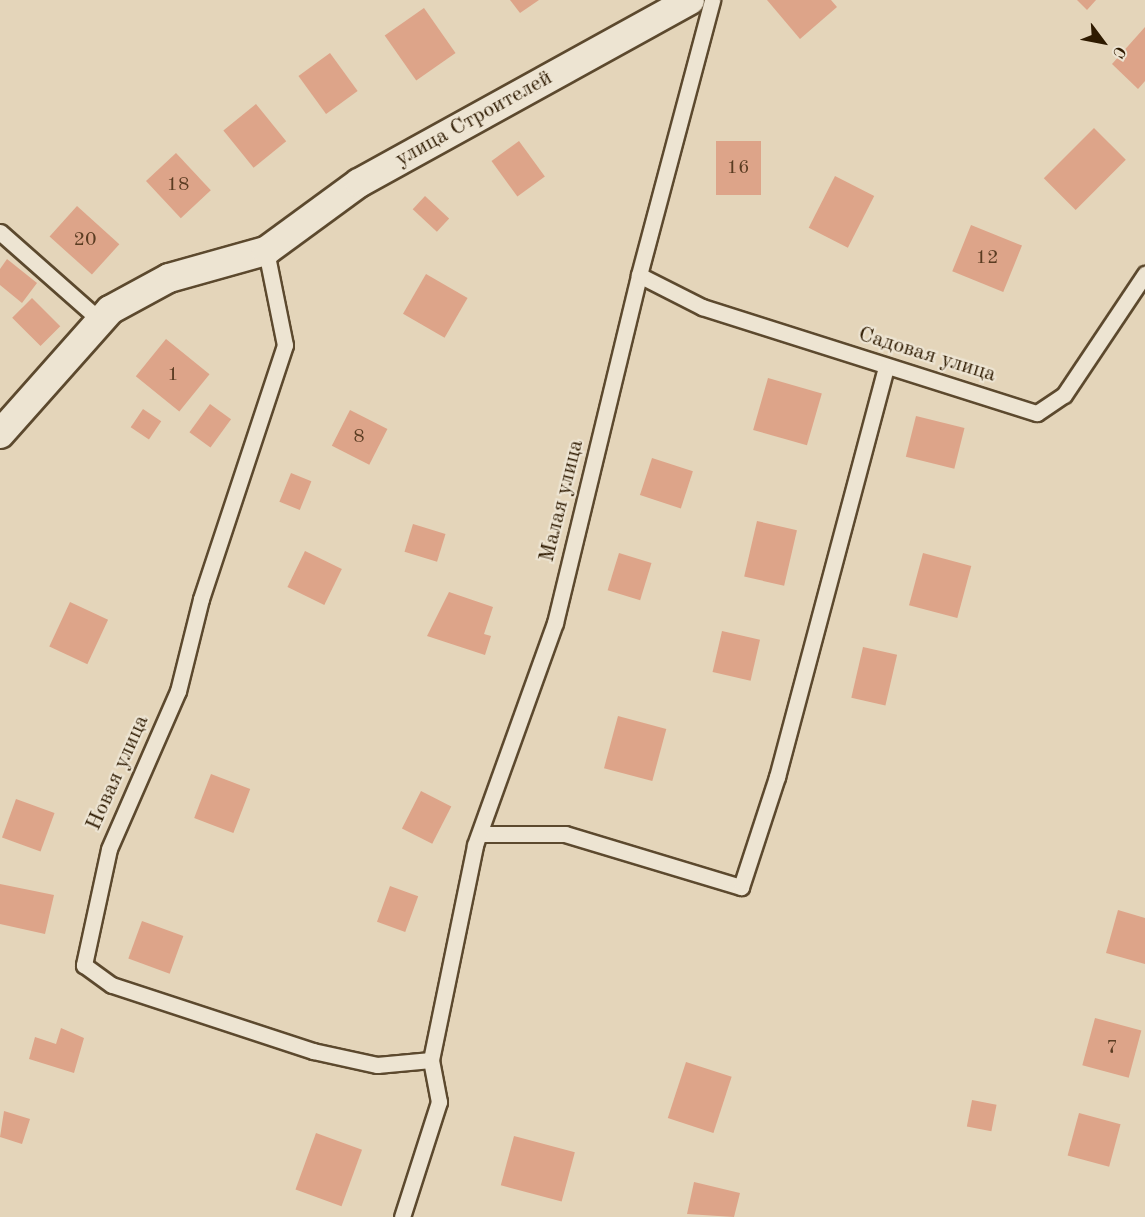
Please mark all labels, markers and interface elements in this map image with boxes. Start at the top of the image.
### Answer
north arrow [1073,12,1133,72]
text: С [1109,43,1128,60]
street label: улица Строителей [391,65,557,173]
house number: 16 [726,156,750,180]
house number: 18 [166,173,190,197]
house number: 20 [73,228,97,252]
house number: 12 [975,246,999,270]
street label: Садовая улица [855,322,999,388]
house number: 1 [167,363,179,387]
house number: 8 [353,425,365,449]
street label: Малая улица [534,437,590,565]
street label: Новая улица [81,711,155,835]
house number: 7 [1106,1036,1118,1060]

